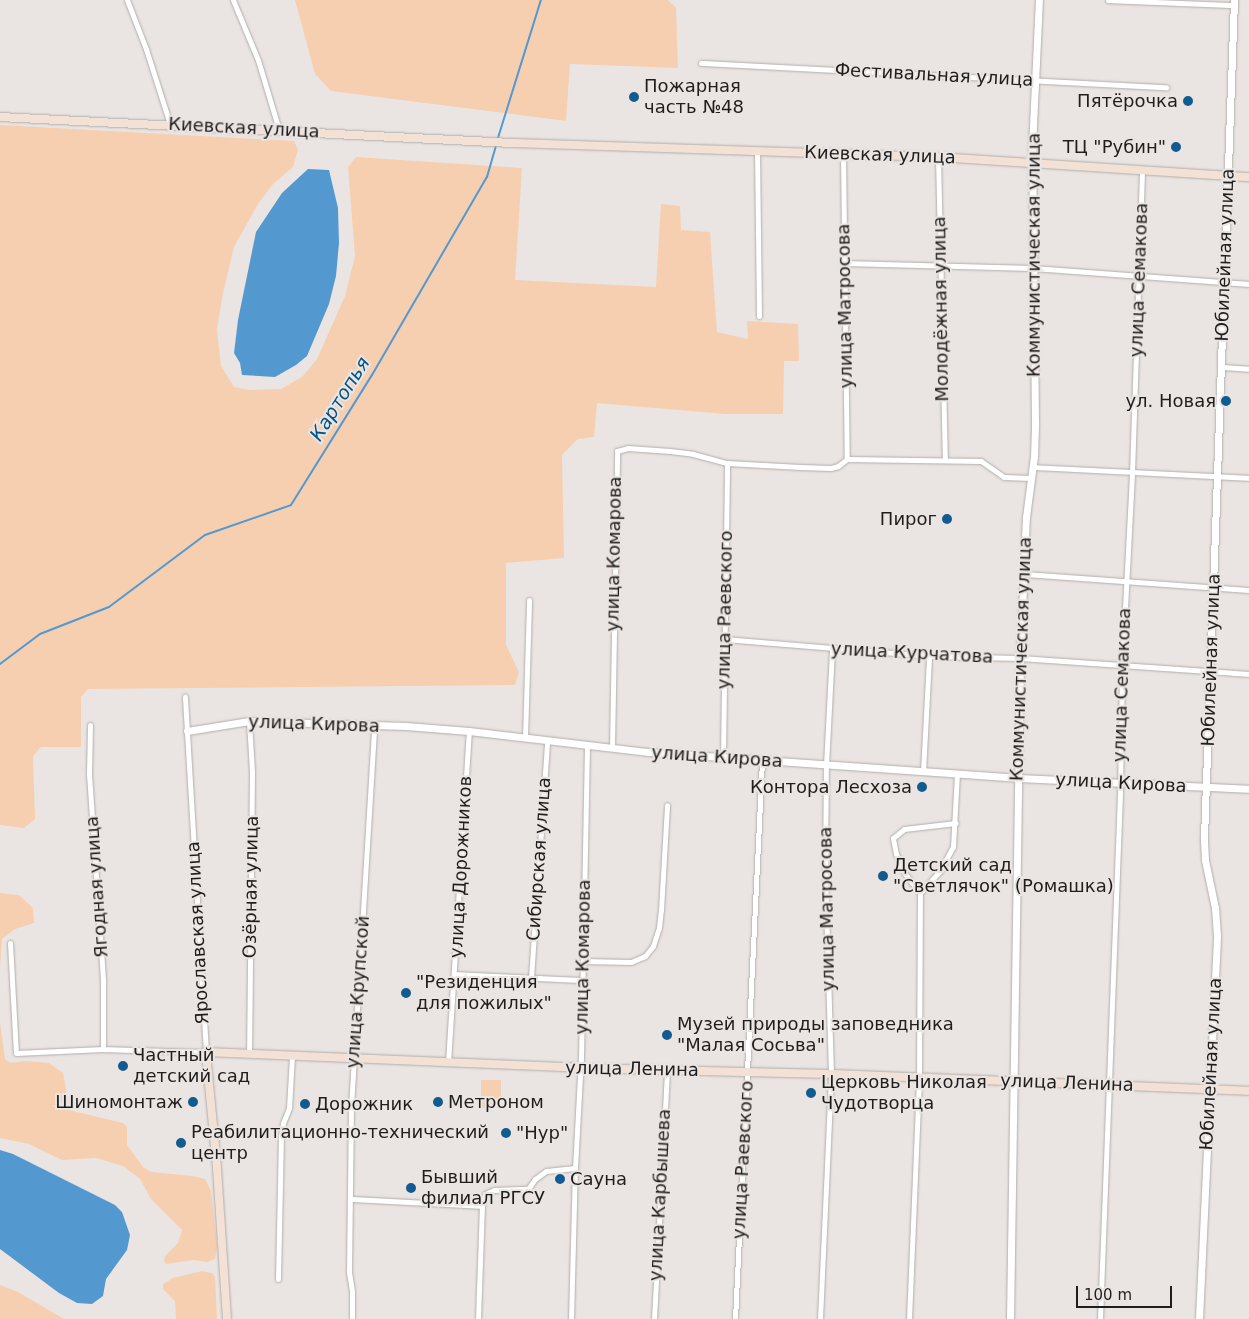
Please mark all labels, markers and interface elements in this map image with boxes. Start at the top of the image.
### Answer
street label: Фестивальная улица [834,59,1034,91]
place label: Пожарная часть №48 [644,76,744,118]
place label: Пятёрочка [1077,90,1178,112]
marker: Пожарная часть №48 [628,91,640,103]
marker: Пятёрочка [1182,95,1194,107]
street label: Киевская улица [168,113,320,143]
street label: Коммунистическая улица [1023,133,1045,377]
place label: ТЦ "Рубин" [1063,136,1166,158]
marker: ТЦ "Рубин" [1170,141,1182,153]
street label: Киевская улица [804,142,956,168]
street label: Юбилейная улица [1211,168,1239,342]
street label: улица Семакова [1126,202,1152,358]
street label: Молодёжная улица [929,216,953,402]
street label: улица Матросова [833,223,857,389]
water label: Картопья [305,353,375,445]
place label: ул. Новая [1125,390,1216,412]
marker: ул. Новая [1220,395,1232,407]
street label: улица Комарова [602,476,626,632]
place label: Пирог [880,508,937,530]
marker: Пирог [941,513,953,525]
street label: улица Раевского [713,530,737,690]
street label: Коммунистическая улица [1006,537,1036,781]
street label: Юбилейная улица [1197,573,1225,747]
street label: улица Семакова [1109,607,1135,763]
street label: улица Курчатова [830,638,994,668]
street label: улица Кирова [248,711,380,737]
street label: улица Кирова [651,742,783,772]
street label: улица Кирова [1055,769,1187,797]
street label: улица Дорожников [445,775,477,959]
street label: Сибирская улица [523,776,555,942]
place label: Контора Лесхоза [750,776,912,798]
marker: Контора Лесхоза [916,781,928,793]
street label: Ягодная улица [81,815,113,959]
street label: Озёрная улица [239,815,263,959]
street label: улица Матросова [815,826,839,992]
street label: Ярославская улица [182,841,214,1025]
place label: Детский сад "Светлячок" (Ромашка) [893,855,1114,898]
marker: Детский сад "Светлячок" (Ромашка) [877,870,889,882]
street label: улица Комарова [571,879,595,1035]
street label: улица Крупской [342,915,374,1069]
place label: "Резиденция для пожилых" [416,972,552,1014]
street label: Юбилейная улица [1196,977,1226,1151]
marker: "Резиденция для пожилых" [400,987,412,999]
place label: Музей природы заповедника "Малая Сосьва" [677,1014,954,1056]
marker: Музей природы заповедника "Малая Сосьва" [661,1029,673,1041]
place label: Частный детский сад [133,1045,250,1088]
street label: улица Ленина [565,1057,699,1081]
marker: Частный детский сад [117,1060,129,1072]
street label: улица Ленина [1000,1070,1134,1096]
place label: Церковь Николая Чудотворца [821,1072,987,1114]
street label: улица Раевского [728,1080,758,1240]
marker: Церковь Николая Чудотворца [805,1087,817,1099]
place label: Шиномонтаж [55,1091,183,1113]
place label: Метроном [448,1091,544,1113]
place label: Дорожник [315,1093,413,1115]
marker: Шиномонтаж [187,1096,199,1108]
marker: Метроном [432,1096,444,1108]
marker: Дорожник [299,1098,311,1110]
street label: улица Карбышева [645,1108,675,1282]
place label: Реабилитационно-технический центр [191,1122,489,1164]
place label: "Нур" [516,1122,568,1144]
marker: "Нур" [500,1127,512,1139]
marker: Реабилитационно-технический центр [175,1137,187,1149]
place label: Бывший филиал РГСУ [421,1167,545,1210]
place label: Сауна [570,1168,627,1190]
marker: Сауна [554,1173,566,1185]
marker: Бывший филиал РГСУ [405,1182,417,1194]
scale bar [1079,1276,1175,1308]
text: 100 m [1084,1286,1132,1304]

